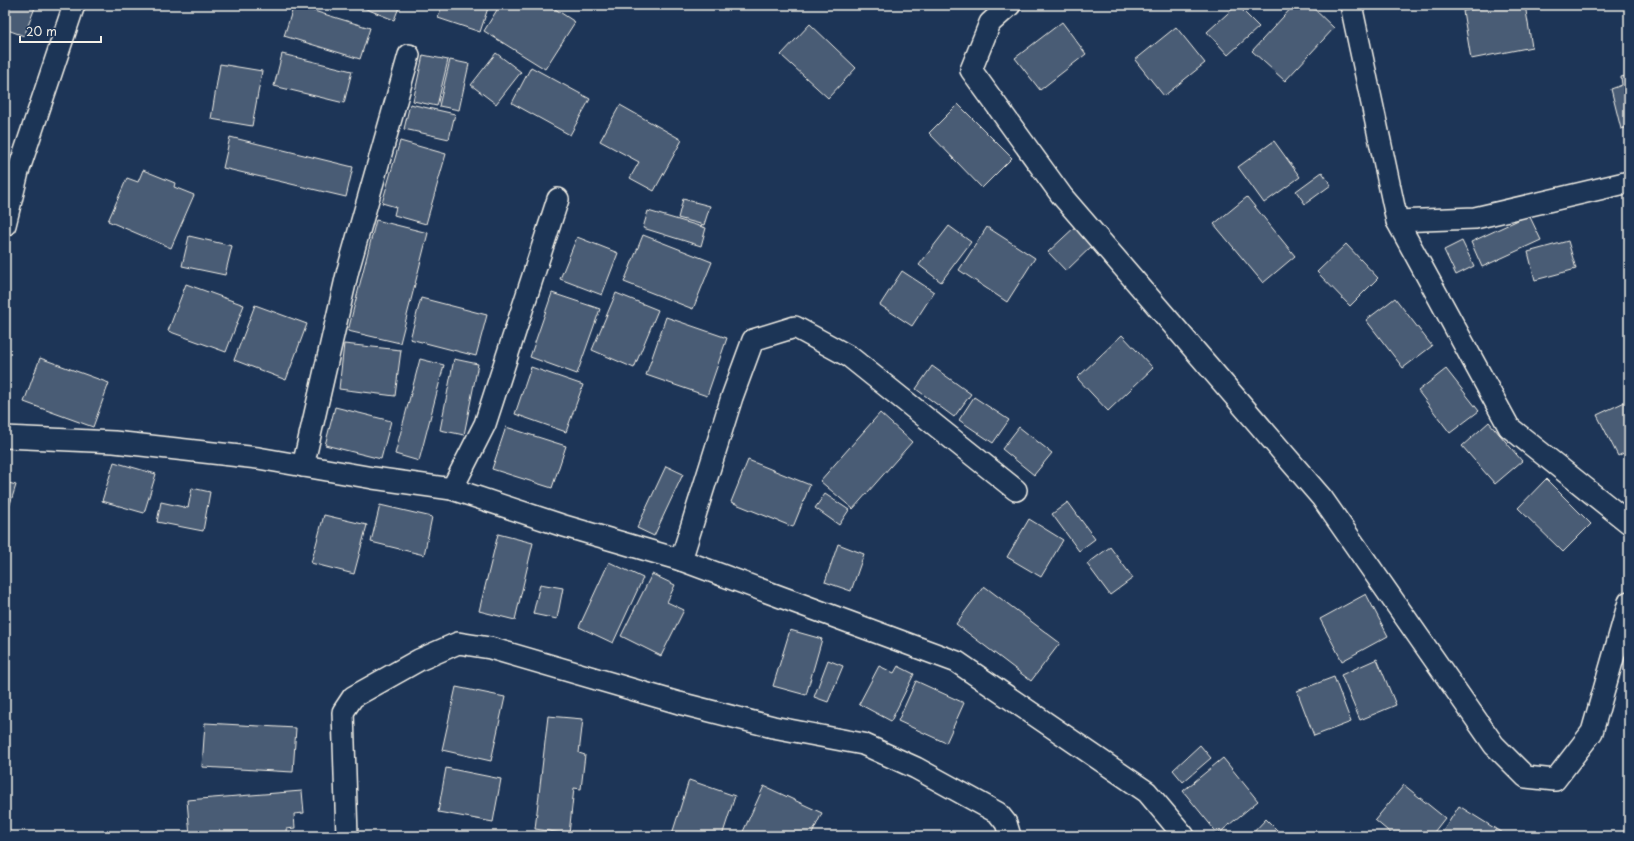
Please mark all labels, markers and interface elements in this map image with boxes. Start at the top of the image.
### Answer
scale bar [20,18,101,44]
text: 20 m [26,22,57,40]

